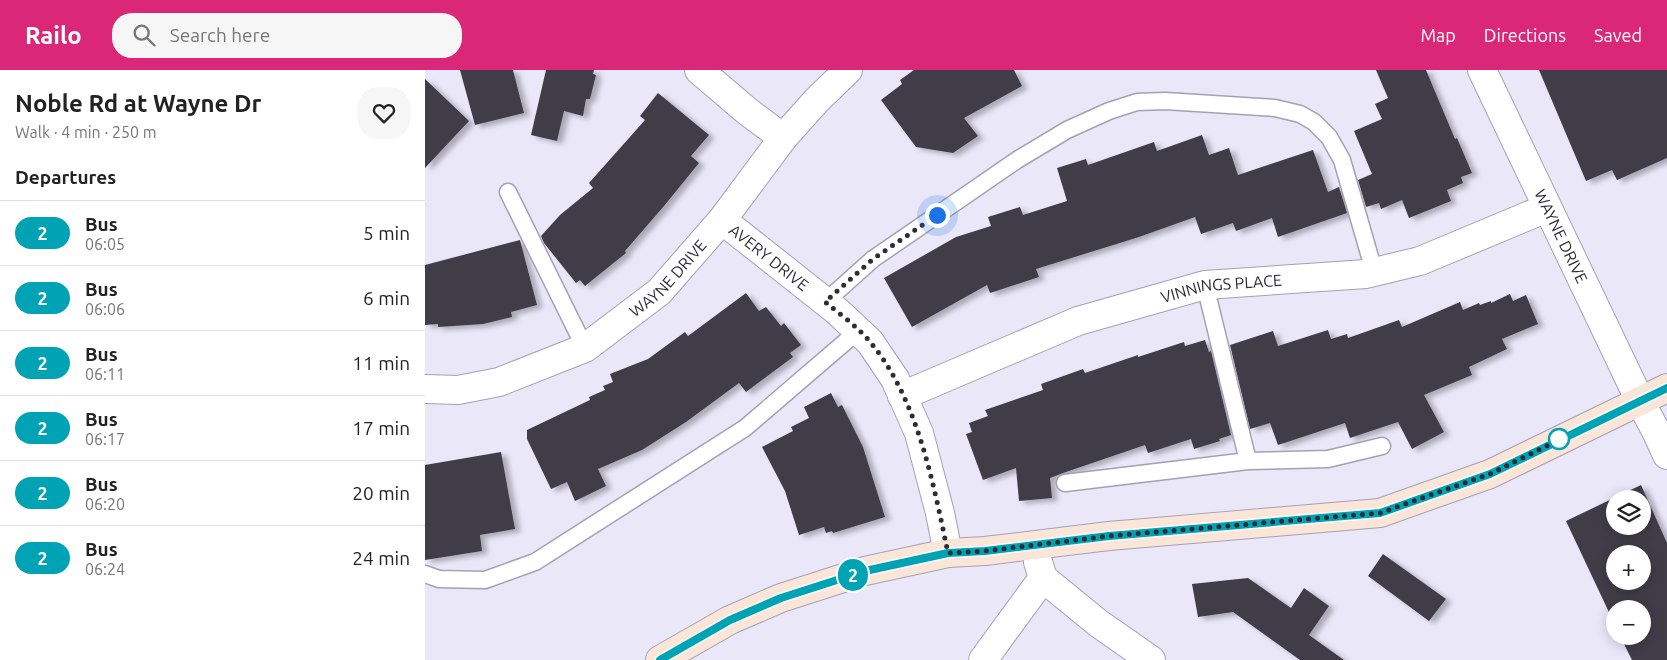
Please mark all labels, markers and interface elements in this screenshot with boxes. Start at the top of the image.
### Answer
search box [112,13,462,58]
icon: search [130,21,158,49]
text: Railo [25,22,82,49]
text: Search here [170,24,270,46]
text: Map [1420,25,1456,45]
text: Directions [1484,25,1566,45]
text: Saved [1594,25,1642,45]
button: heart [358,87,410,139]
text: Noble Rd at Wayne Dr [15,90,261,117]
text: Walk · 4 min · 250 m [15,123,157,141]
text: Departures [15,166,116,188]
street label: WAYNE DRIVE [1531,186,1591,286]
your location [925,203,950,228]
text: Bus [85,213,118,235]
street label: AVERY DRIVE [726,220,812,294]
text: 5 min [363,222,410,244]
text: 2 [37,223,48,243]
text: 06:05 [85,235,125,253]
street label: WAYNE DRIVE [626,236,710,320]
street label: VINNINGS PLACE [1159,271,1282,306]
text: Bus [85,278,118,300]
text: 6 min [363,287,410,309]
text: 2 [37,288,48,308]
text: 06:06 [85,300,125,318]
text: Bus [85,343,118,365]
text: 11 min [352,352,410,374]
text: 2 [37,353,48,373]
text: 06:11 [85,365,125,383]
text: Bus [85,408,118,430]
text: 17 min [352,417,410,439]
text: 2 [37,418,48,438]
unlabelled marker [1548,428,1570,450]
text: 06:17 [85,430,125,448]
text: Bus [85,473,118,495]
text: 20 min [352,482,410,504]
text: 2 [37,483,48,503]
map controls [1606,490,1651,645]
button: layers [1606,490,1651,535]
text: 06:20 [85,495,125,513]
text: Bus [85,538,118,560]
button: + [1606,545,1651,590]
text: 24 min [352,547,410,569]
text: 2 [37,548,48,568]
line badge: 2 [837,559,869,591]
text: 06:24 [85,560,125,578]
text: 2 [848,565,858,585]
button: − [1606,600,1651,645]

